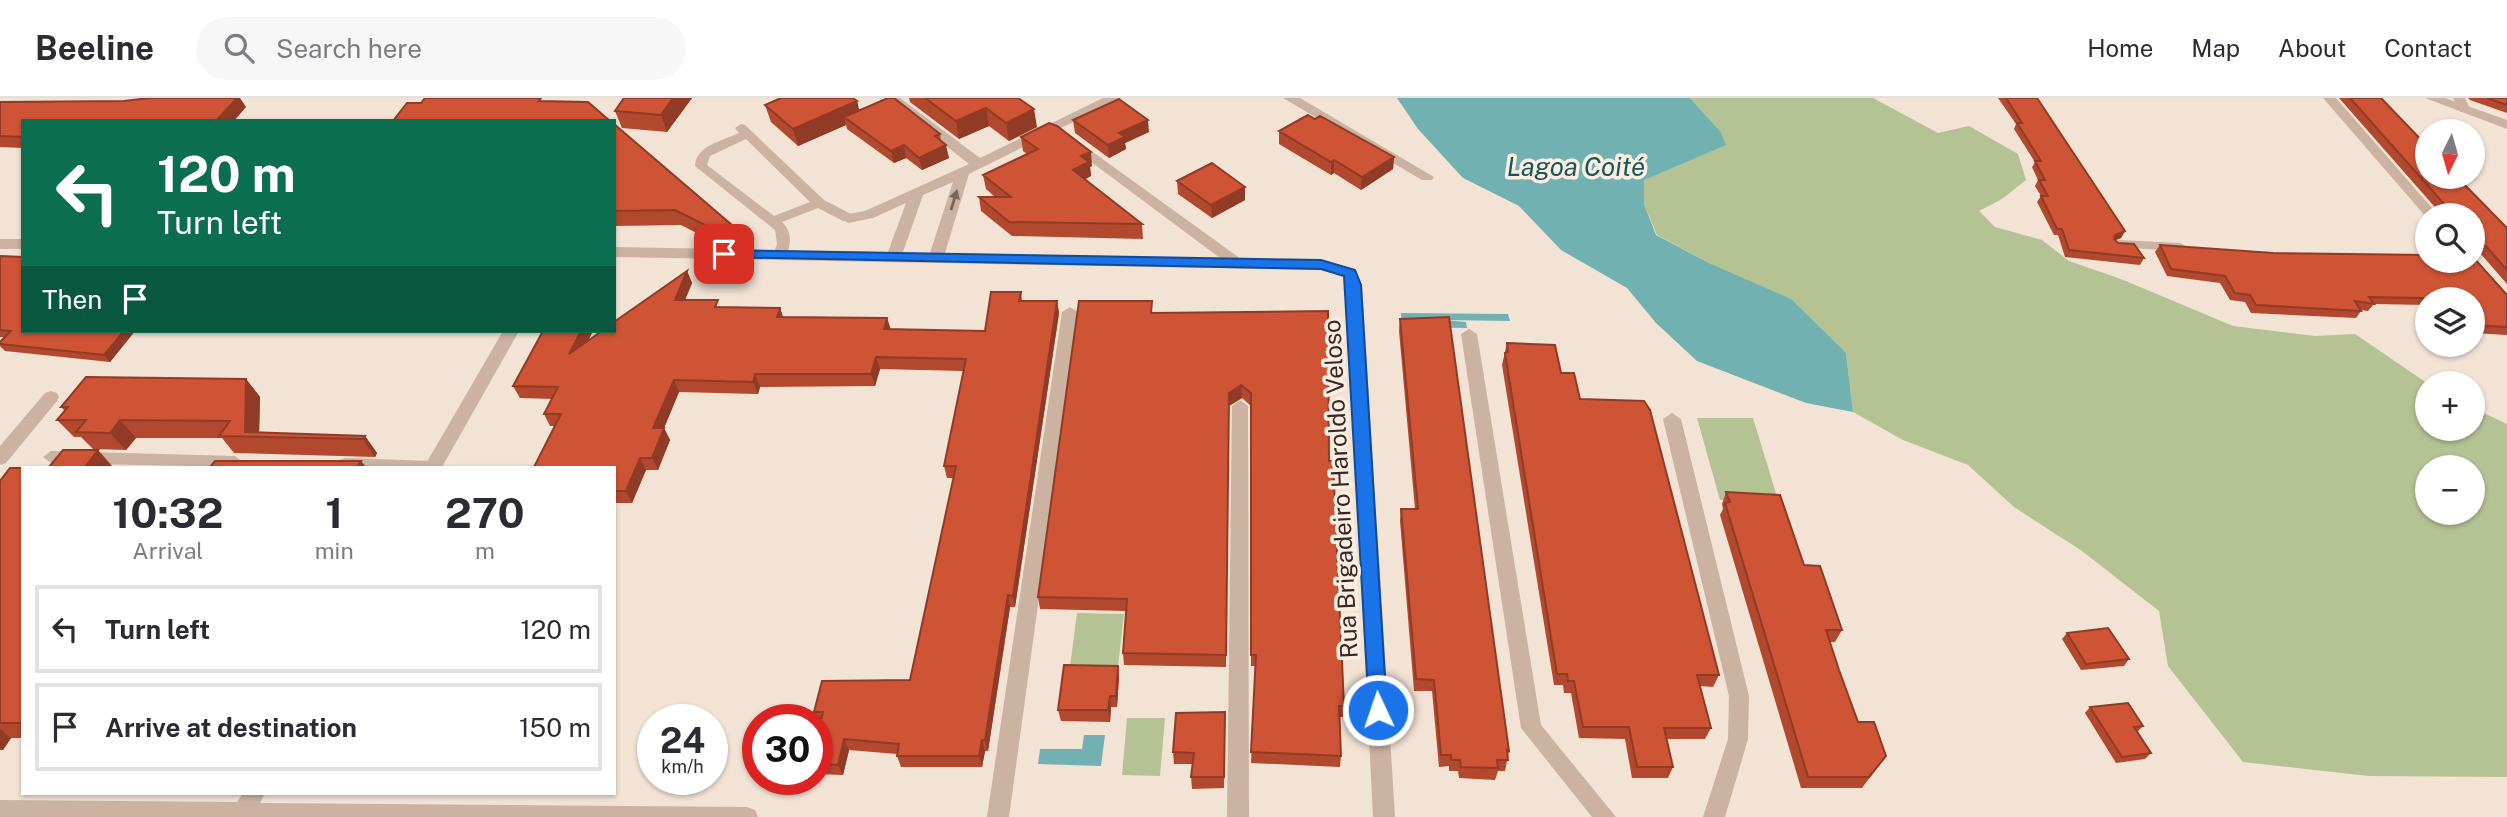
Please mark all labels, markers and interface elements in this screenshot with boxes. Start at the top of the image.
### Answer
search box [196,17,686,80]
text: Beeline [35,29,154,67]
icon: search [220,29,258,67]
text: Search here [276,33,422,64]
text: Home [2087,34,2153,62]
text: Map [2191,34,2240,62]
text: About [2278,34,2346,62]
text: Contact [2384,34,2472,62]
north arrow [2415,119,2485,189]
map controls [2415,119,2485,525]
text: 120 m [157,145,296,203]
icon: left [42,147,133,238]
water label: Lagoa Coité [1507,151,1645,182]
one-way arrow [950,189,960,210]
button: search [2415,203,2485,273]
text: Turn left [157,204,282,241]
pin [694,224,754,284]
icon: arrive [705,235,743,273]
icon: arrive [116,280,154,318]
text: Then [42,284,102,315]
button: layers [2415,287,2485,357]
street label: Rua Brigadeiro Haroldo Veloso [1317,319,1363,659]
button: + [2415,371,2485,441]
button: − [2415,455,2485,525]
text: 10:32 [112,488,223,537]
text: 1 [325,488,343,537]
text: 270 [445,488,525,537]
text: Arrival [132,537,203,564]
text: min [315,537,354,564]
text: m [475,537,495,564]
icon: left [46,610,84,648]
text: Turn left [105,614,210,645]
text: 120 m [520,614,591,645]
position arrow [1341,673,1415,747]
speed limit sign: 30 [742,704,833,795]
icon: arrive [46,708,84,746]
text: Arrive at destination [105,712,357,743]
text: 150 m [519,712,591,743]
text: 24 [660,720,705,761]
text: km/h [661,756,704,777]

